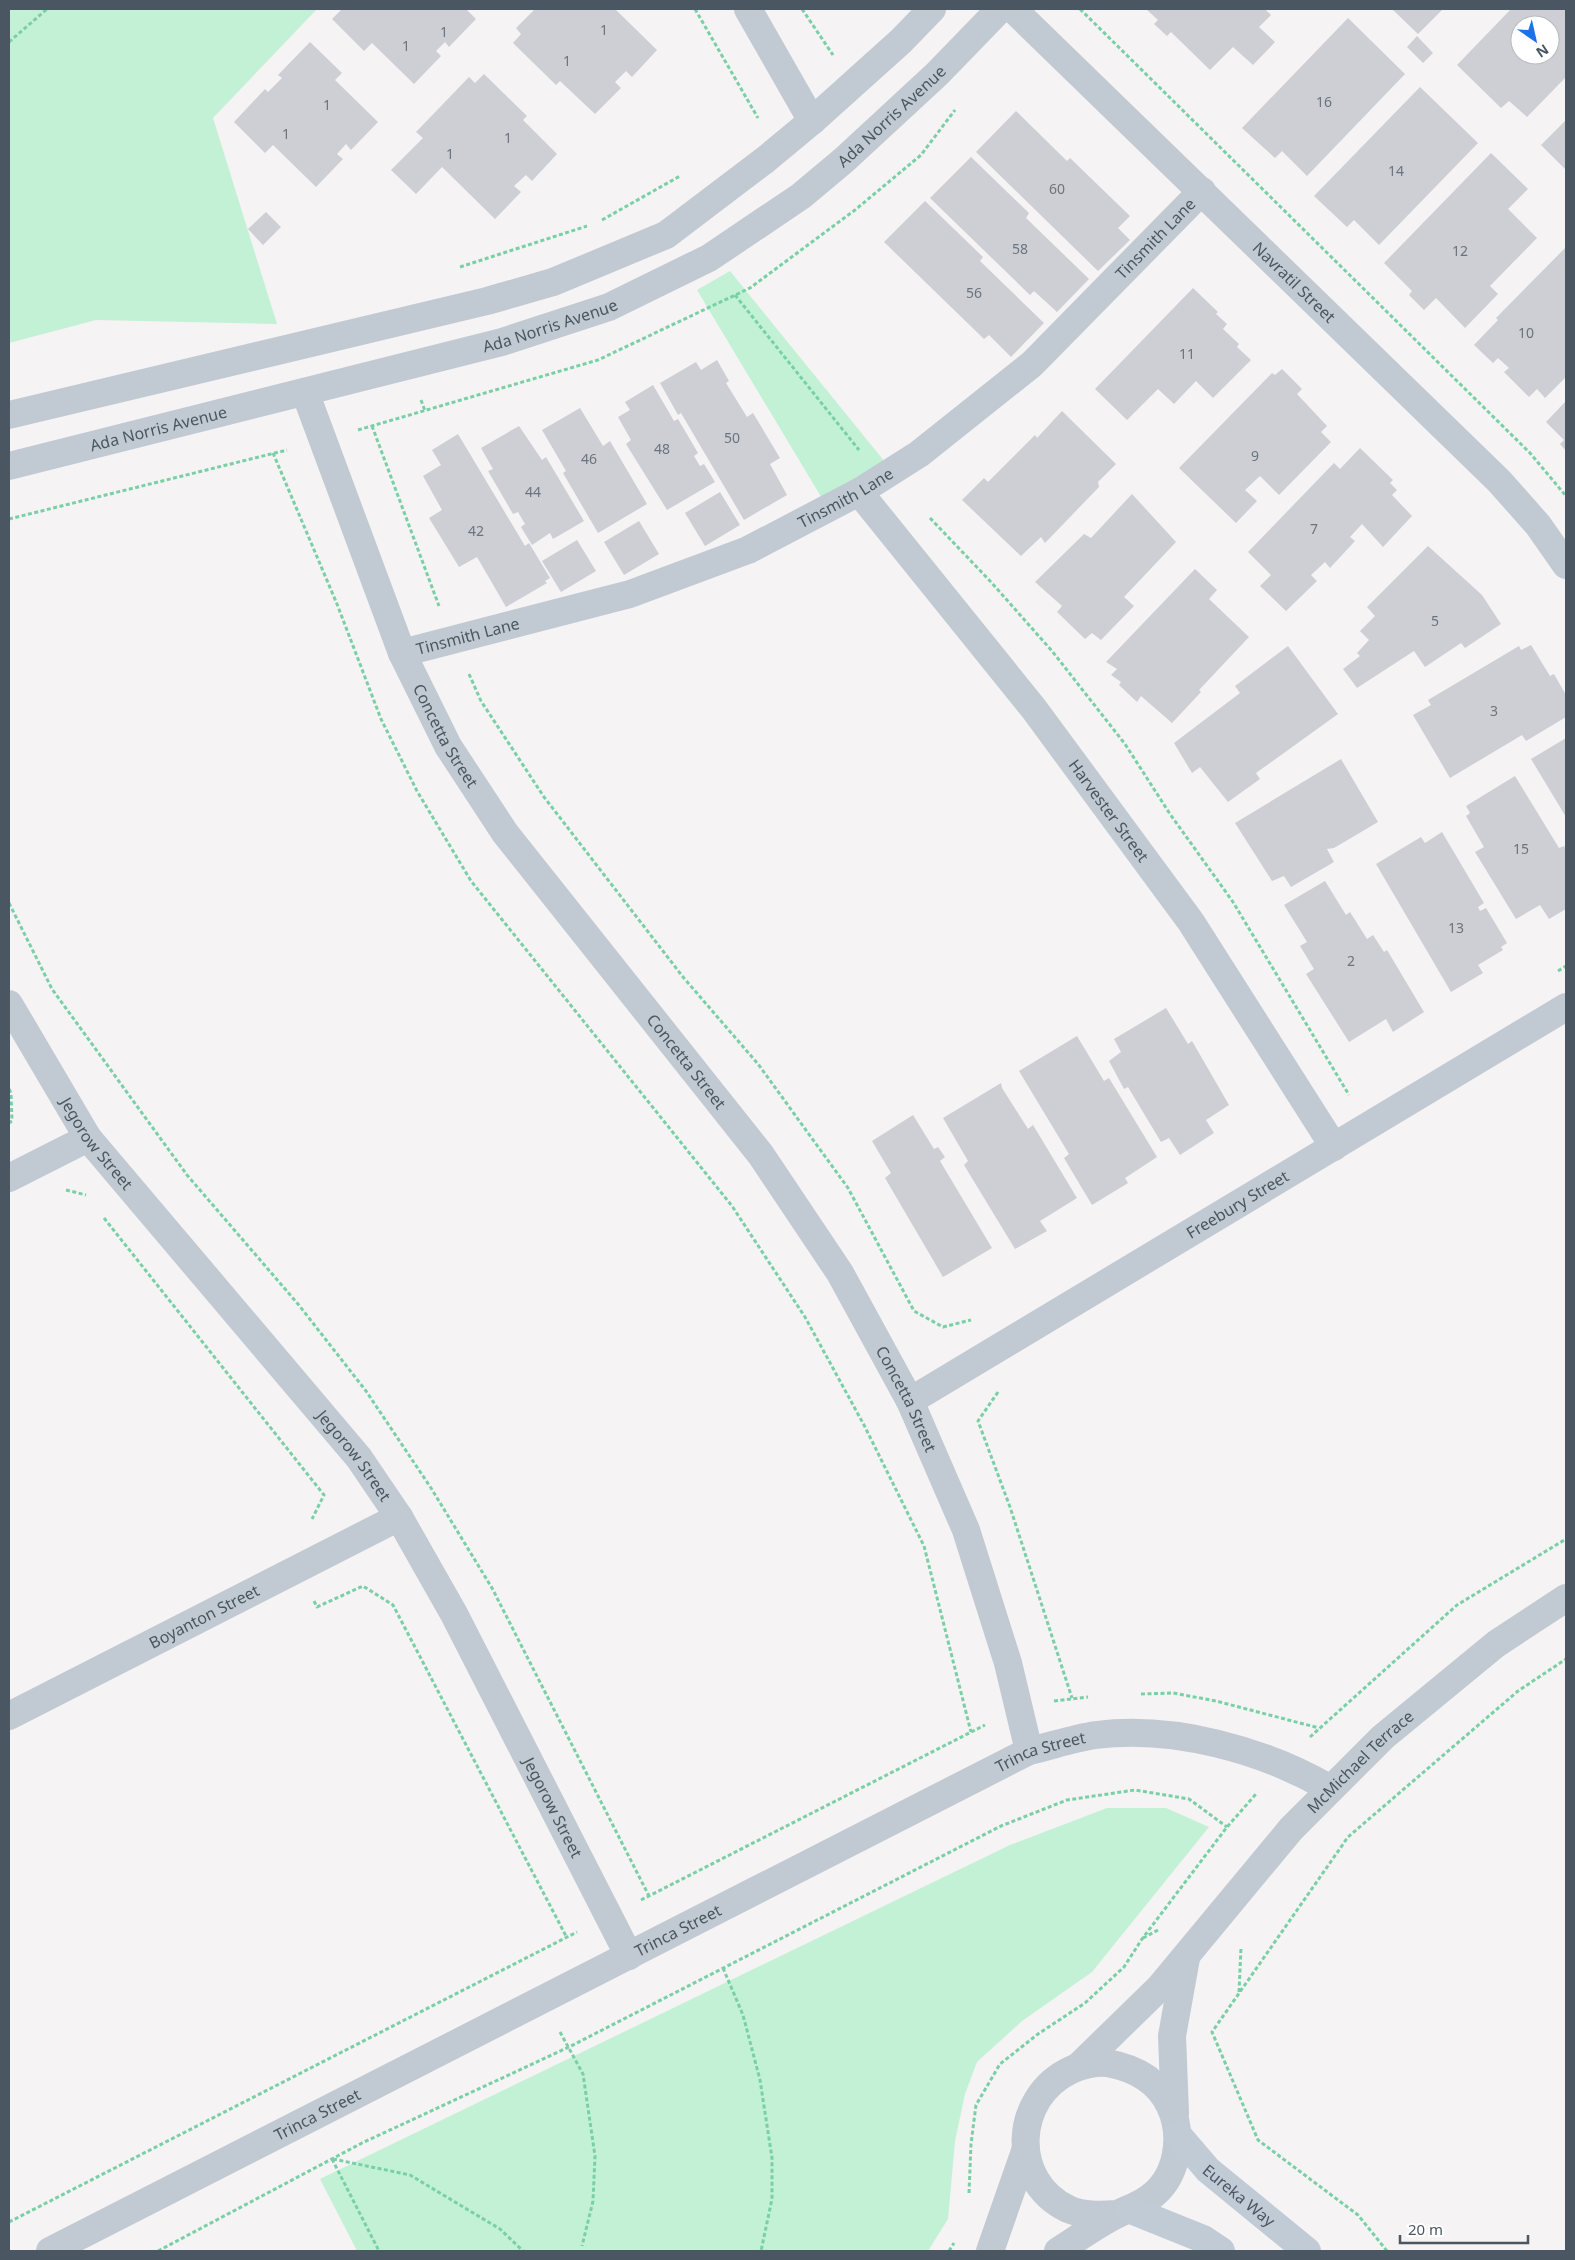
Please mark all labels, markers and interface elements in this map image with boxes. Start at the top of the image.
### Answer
north arrow [1510,15,1560,65]
house number: 1 [600,20,608,39]
house number: 1 [440,22,448,41]
house number: 1 [402,36,410,55]
text: N [1533,40,1553,62]
house number: 1 [563,51,571,70]
street label: Ada Norris Avenue [833,60,951,172]
house number: 16 [1316,92,1332,111]
house number: 1 [323,95,331,114]
house number: 1 [282,124,290,143]
house number: 1 [504,128,512,147]
house number: 1 [446,144,454,163]
house number: 14 [1388,161,1404,180]
house number: 60 [1049,179,1065,198]
street label: Tinsmith Lane [1110,193,1200,284]
street label: Navratil Street [1248,237,1341,328]
house number: 58 [1012,239,1028,258]
house number: 12 [1452,241,1468,260]
house number: 56 [966,283,982,302]
street label: Ada Norris Avenue [480,293,621,357]
house number: 10 [1518,323,1534,342]
house number: 11 [1179,344,1195,363]
street label: Ada Norris Avenue [88,401,229,456]
house number: 50 [724,428,740,447]
house number: 48 [654,439,670,458]
house number: 9 [1251,446,1259,465]
house number: 46 [581,449,597,468]
street label: Tinsmith Lane [794,462,897,533]
house number: 44 [525,482,541,501]
house number: 7 [1310,519,1318,538]
house number: 42 [468,521,484,540]
house number: 5 [1431,611,1439,630]
street label: Tinsmith Lane [414,612,522,660]
street label: Concetta Street [408,680,483,792]
house number: 3 [1490,701,1498,720]
street label: Harvester Street [1064,755,1154,867]
house number: 15 [1513,839,1529,858]
house number: 13 [1448,918,1464,937]
house number: 2 [1347,951,1355,970]
street label: Concetta Street [642,1009,731,1114]
street label: Jegorow Street [54,1091,138,1194]
street label: Freebury Street [1182,1165,1293,1244]
street label: Concetta Street [871,1342,942,1456]
street label: Jegorow Street [311,1404,396,1506]
street label: Boyanton Street [145,1579,263,1654]
street label: McMichael Terrace [1302,1705,1418,1818]
street label: Trinca Street [992,1726,1088,1777]
street label: Jegorow Street [517,1752,588,1862]
street label: Trinca Street [631,1899,725,1962]
street label: Trinca Street [270,2083,364,2146]
street label: Eureka Way [1198,2159,1280,2232]
scale bar [1400,2212,1528,2244]
text: 20 m [1408,2219,1443,2239]

